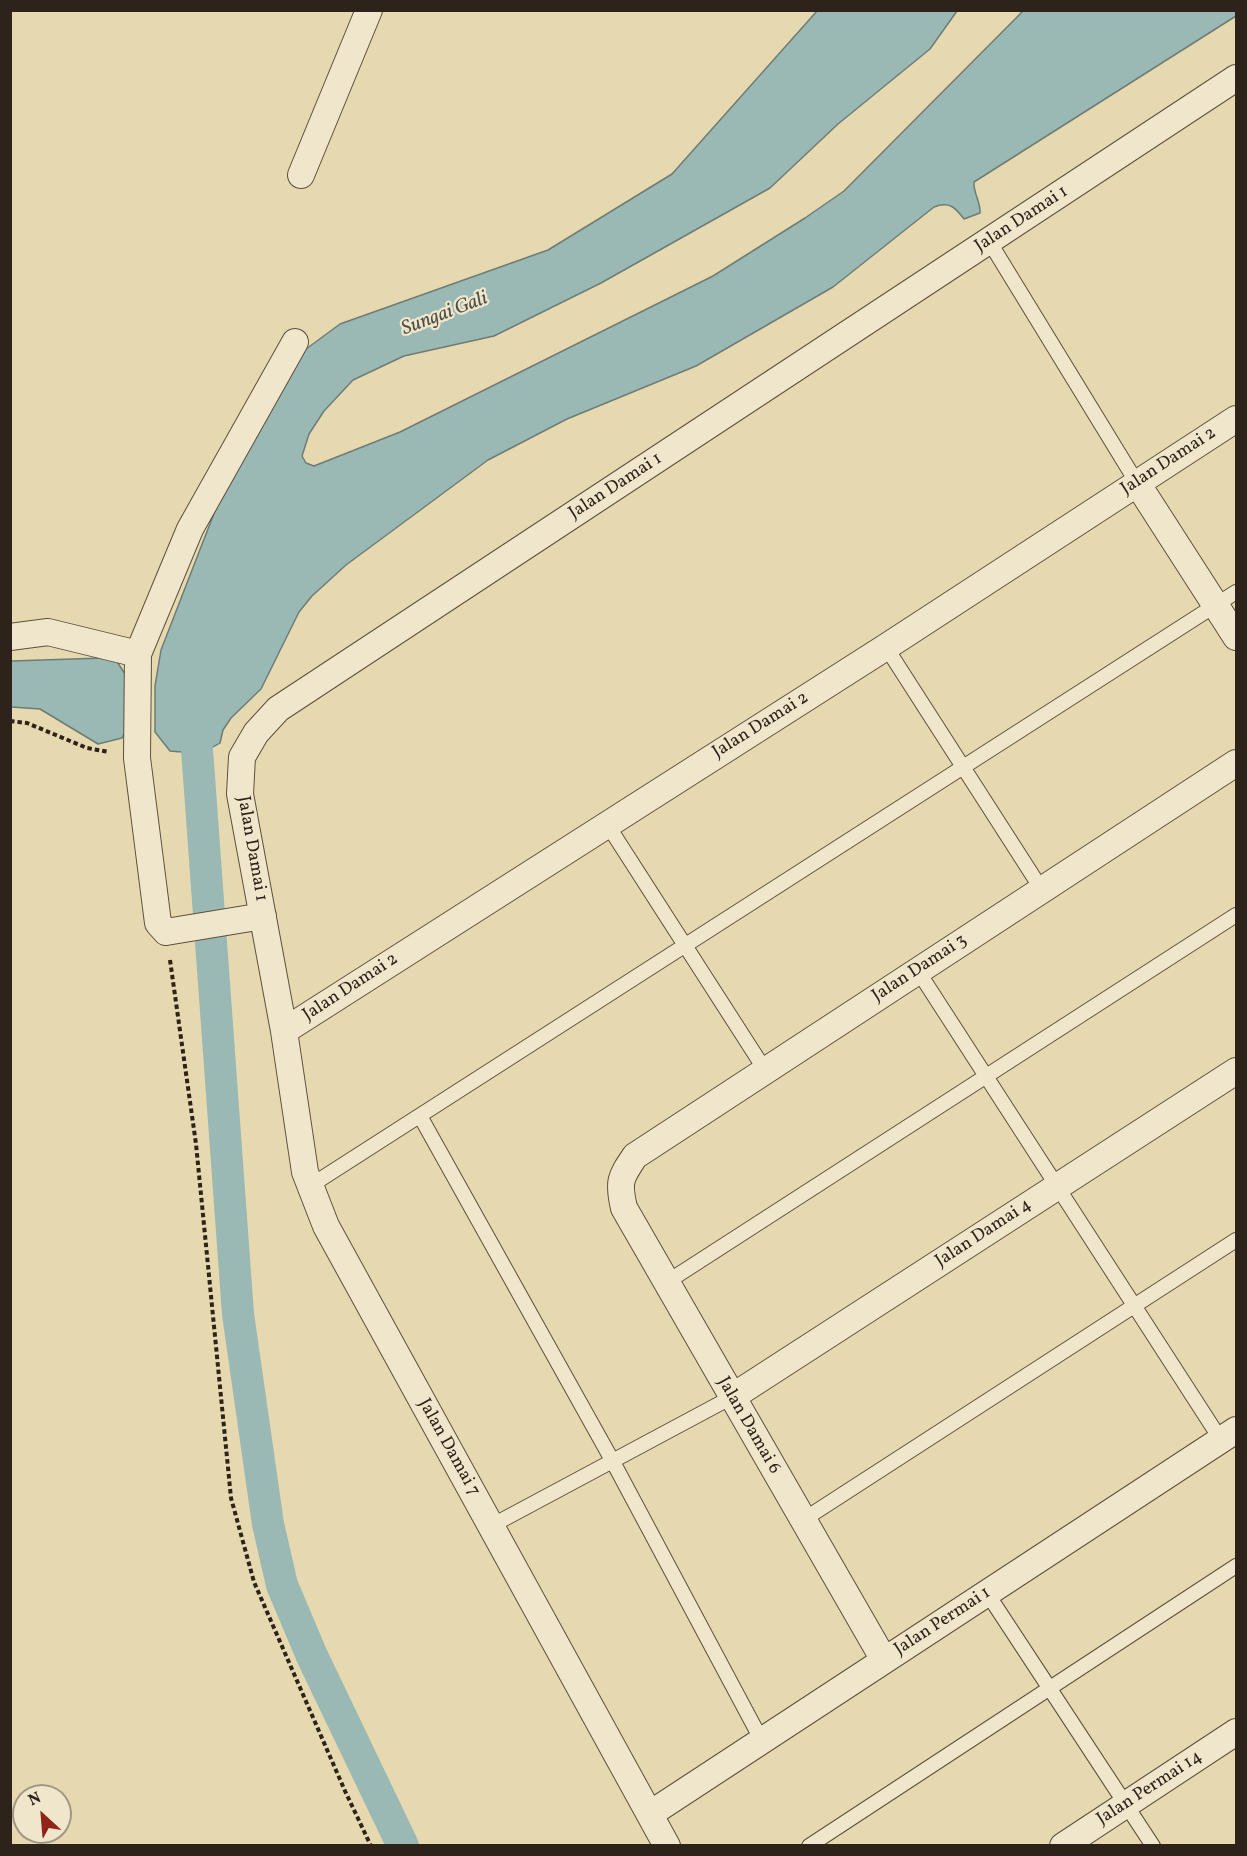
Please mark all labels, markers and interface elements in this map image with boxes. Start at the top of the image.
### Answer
street label: Jalan Damai 1 [971,182,1073,258]
water label: Sungai Gali [399,288,491,342]
street label: Jalan Damai 2 [1117,423,1221,501]
street label: Jalan Damai 1 [565,449,667,525]
street label: Jalan Damai 2 [709,688,813,764]
street label: Jalan Damai 1 [231,795,271,903]
street label: Jalan Damai 3 [868,930,972,1008]
street label: Jalan Damai 2 [299,949,403,1027]
street label: Jalan Damai 4 [932,1195,1036,1273]
street label: Jalan Damai 6 [711,1374,785,1478]
street label: Jalan Damai 7 [412,1395,484,1501]
street label: Jalan Permai 1 [891,1583,995,1661]
street label: Jalan Permai 14 [1093,1747,1207,1831]
north arrow [12,1784,72,1844]
text: N [25,1787,45,1812]

